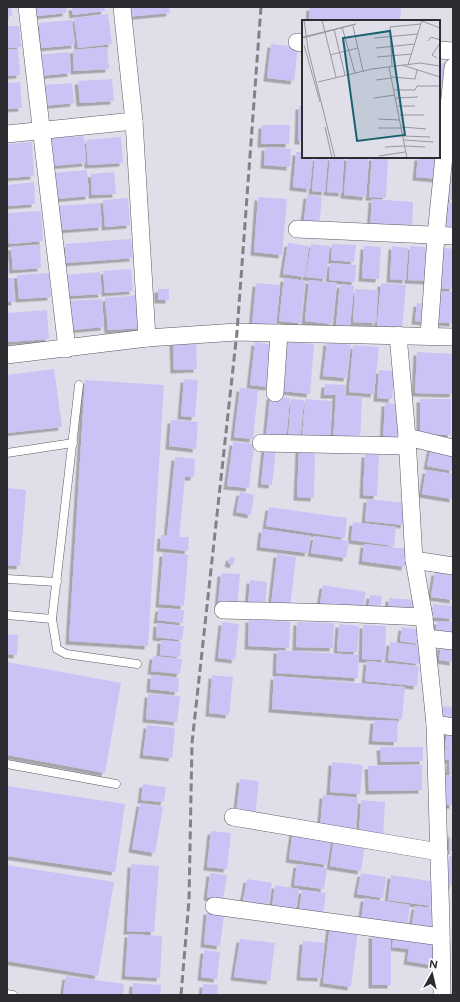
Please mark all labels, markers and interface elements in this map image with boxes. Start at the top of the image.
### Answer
inset map [302,20,440,158]
north arrow [412,954,452,994]
text: N [428,958,438,972]

